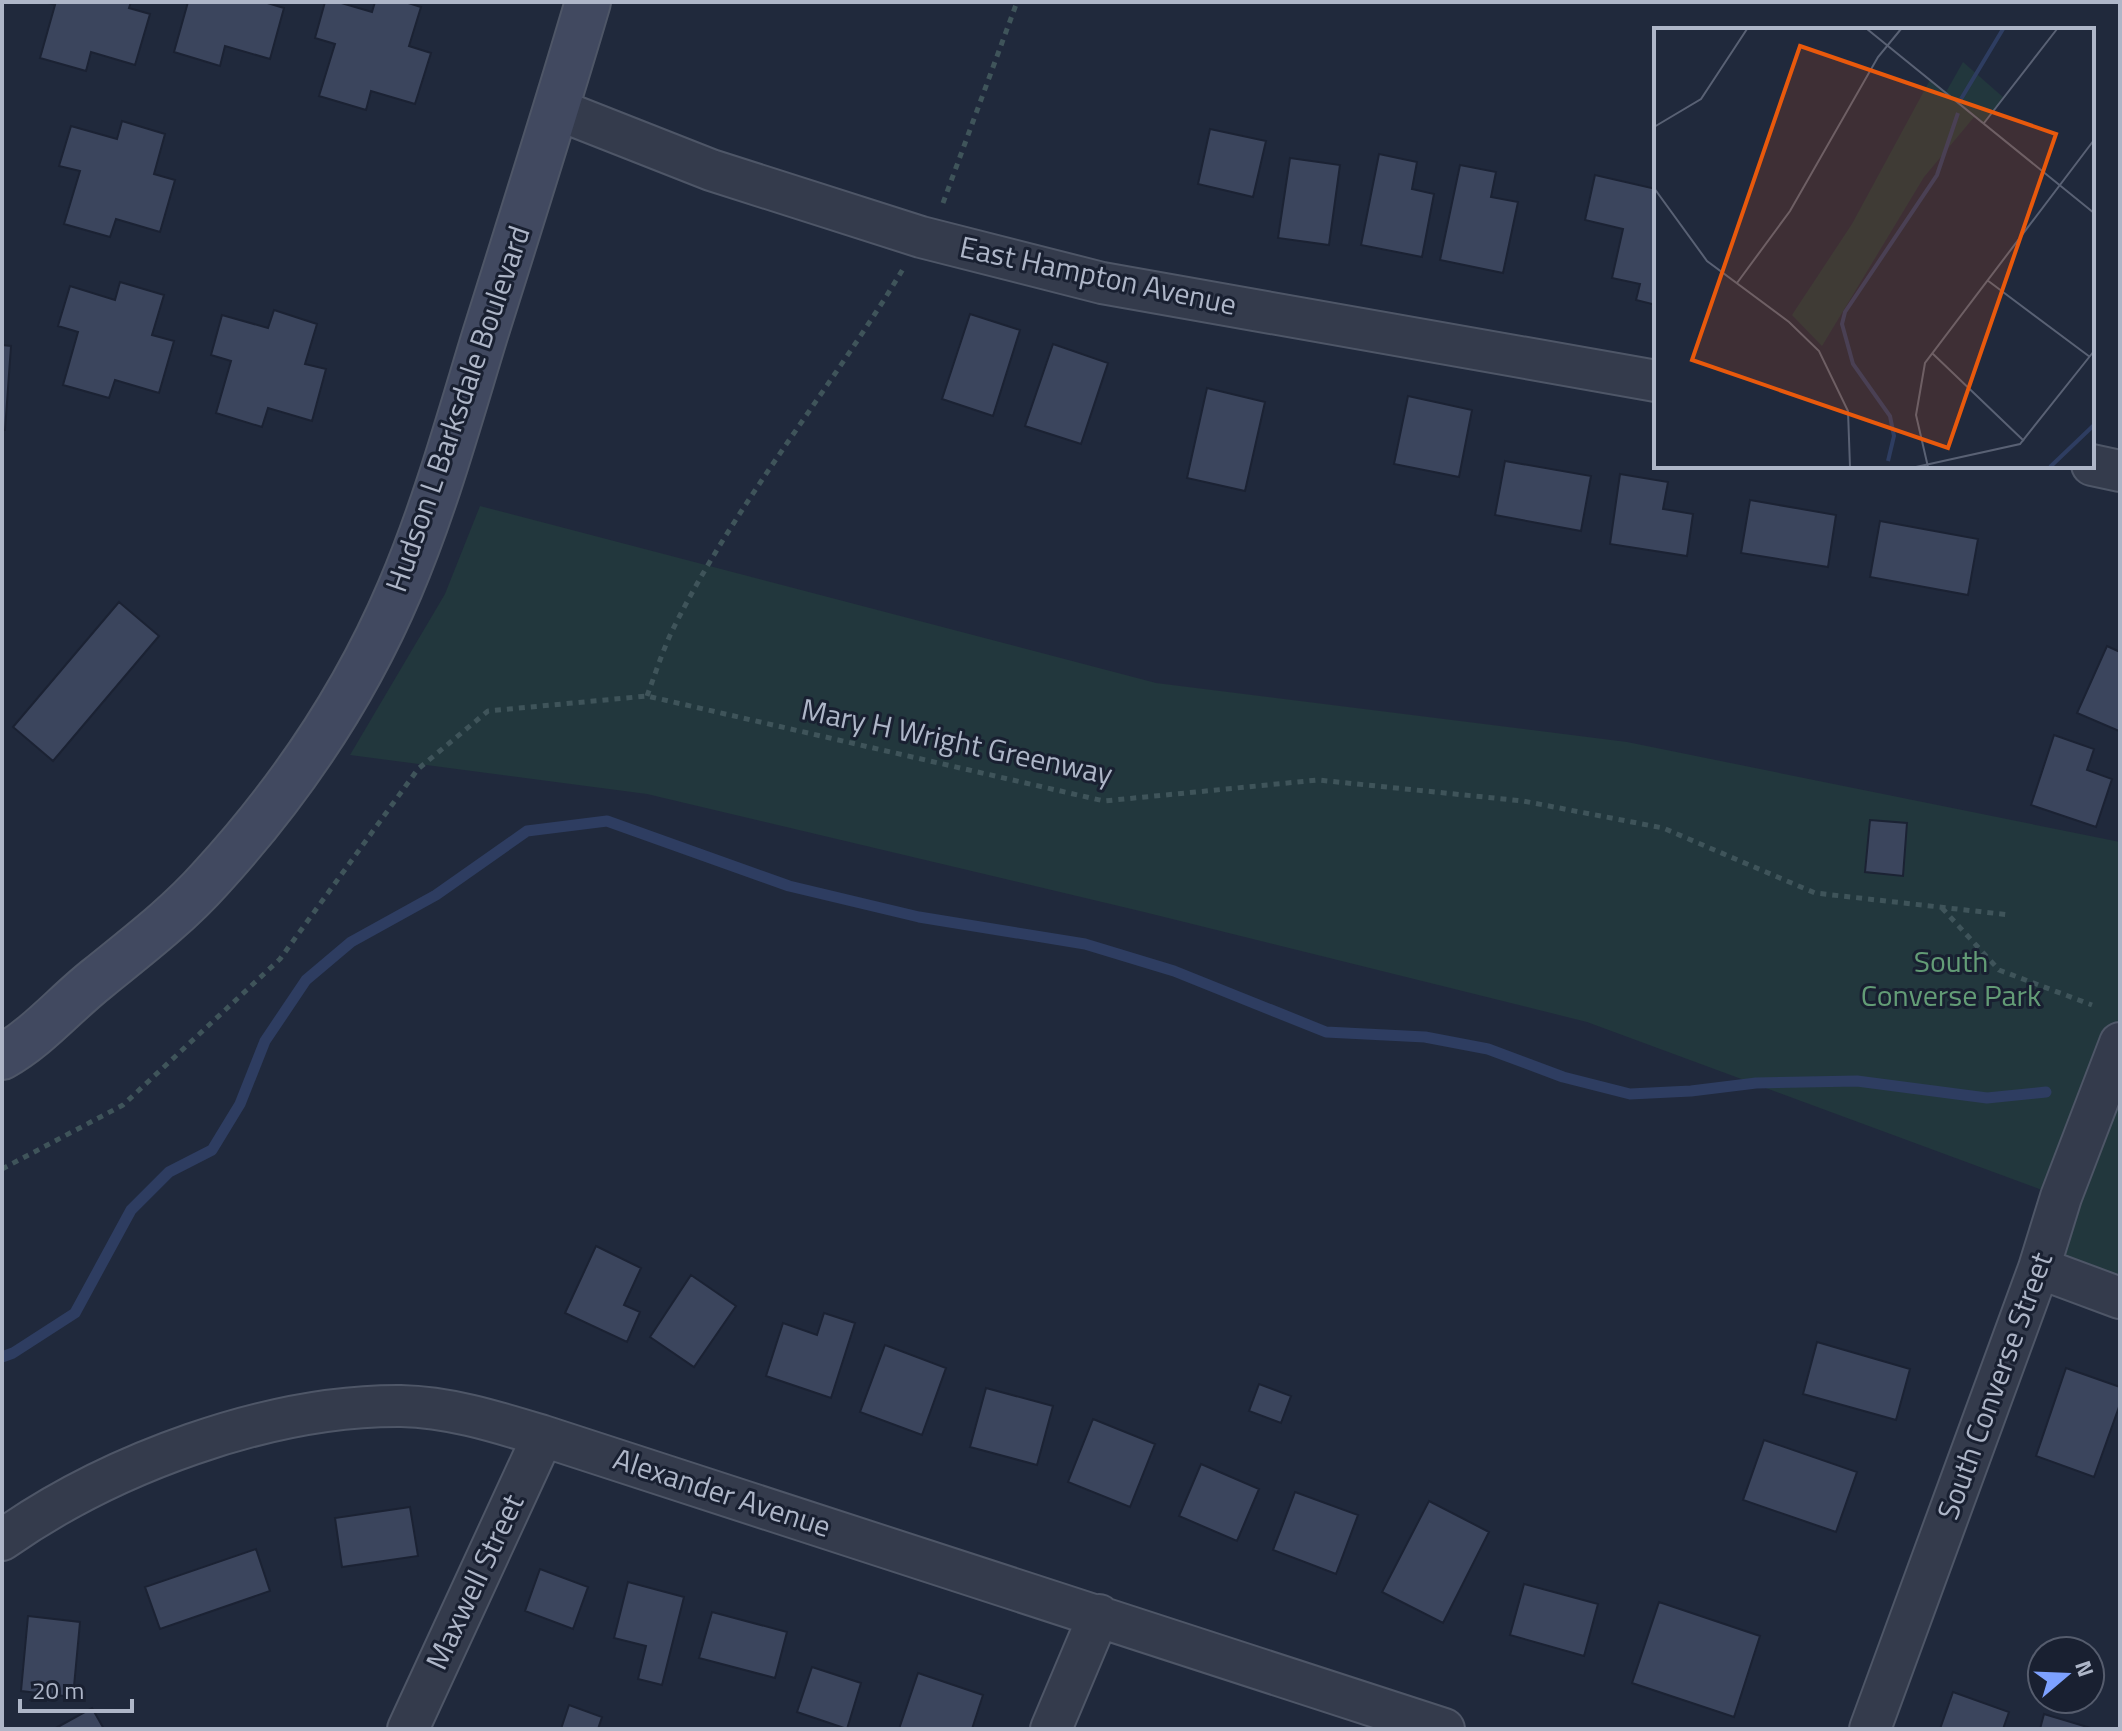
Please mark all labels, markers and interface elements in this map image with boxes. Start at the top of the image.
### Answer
inset map [1654,28,2094,468]
street label: Hudson L Barksdale Boulevard [373,219,541,598]
street label: East Hampton Avenue [956,223,1241,327]
street label: Mary H Wright Greenway [797,686,1117,796]
park label: South Converse Park [1861,938,2041,1018]
street label: South Converse Street [1924,1245,2064,1526]
street label: Alexander Avenue [608,1435,837,1549]
street label: Maxwell Street [413,1486,535,1677]
north arrow [2026,1635,2106,1715]
text: N [2066,1656,2103,1681]
scale bar [20,1663,132,1713]
text: 20 m [32,1672,84,1708]

